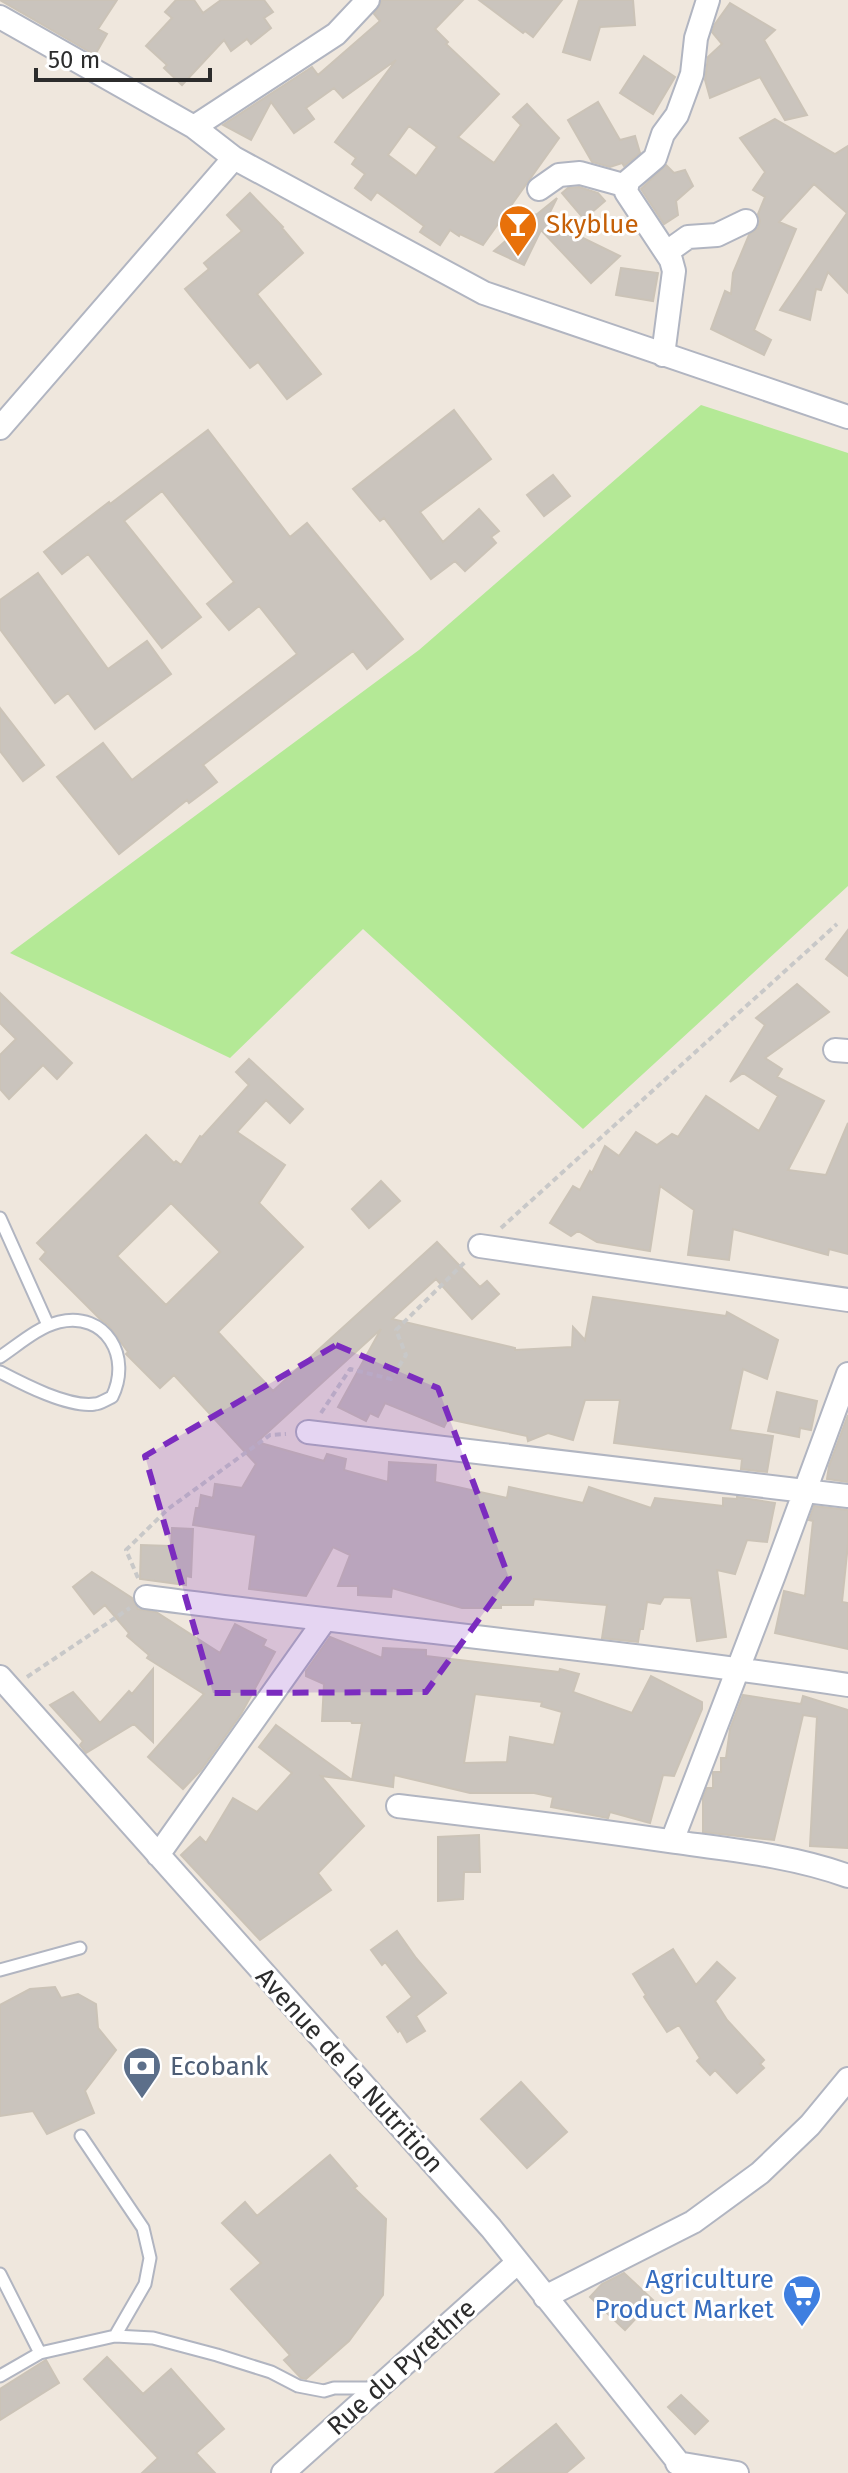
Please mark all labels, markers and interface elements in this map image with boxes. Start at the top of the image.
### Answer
scale bar [36,32,210,82]
text: 50 m [48,46,100,74]
bar icon: Skyblue [497,203,539,258]
place label: Skyblue [546,209,639,240]
street label: Avenue de la Nutrition [249,1961,450,2179]
bank icon: Ecobank [121,2045,163,2100]
place label: Ecobank [170,2051,269,2082]
place label: Agriculture Product Market [595,2264,775,2325]
supermarket icon: Agriculture Product Market [781,2273,823,2328]
street label: Rue du Pyrethre [321,2293,482,2442]

